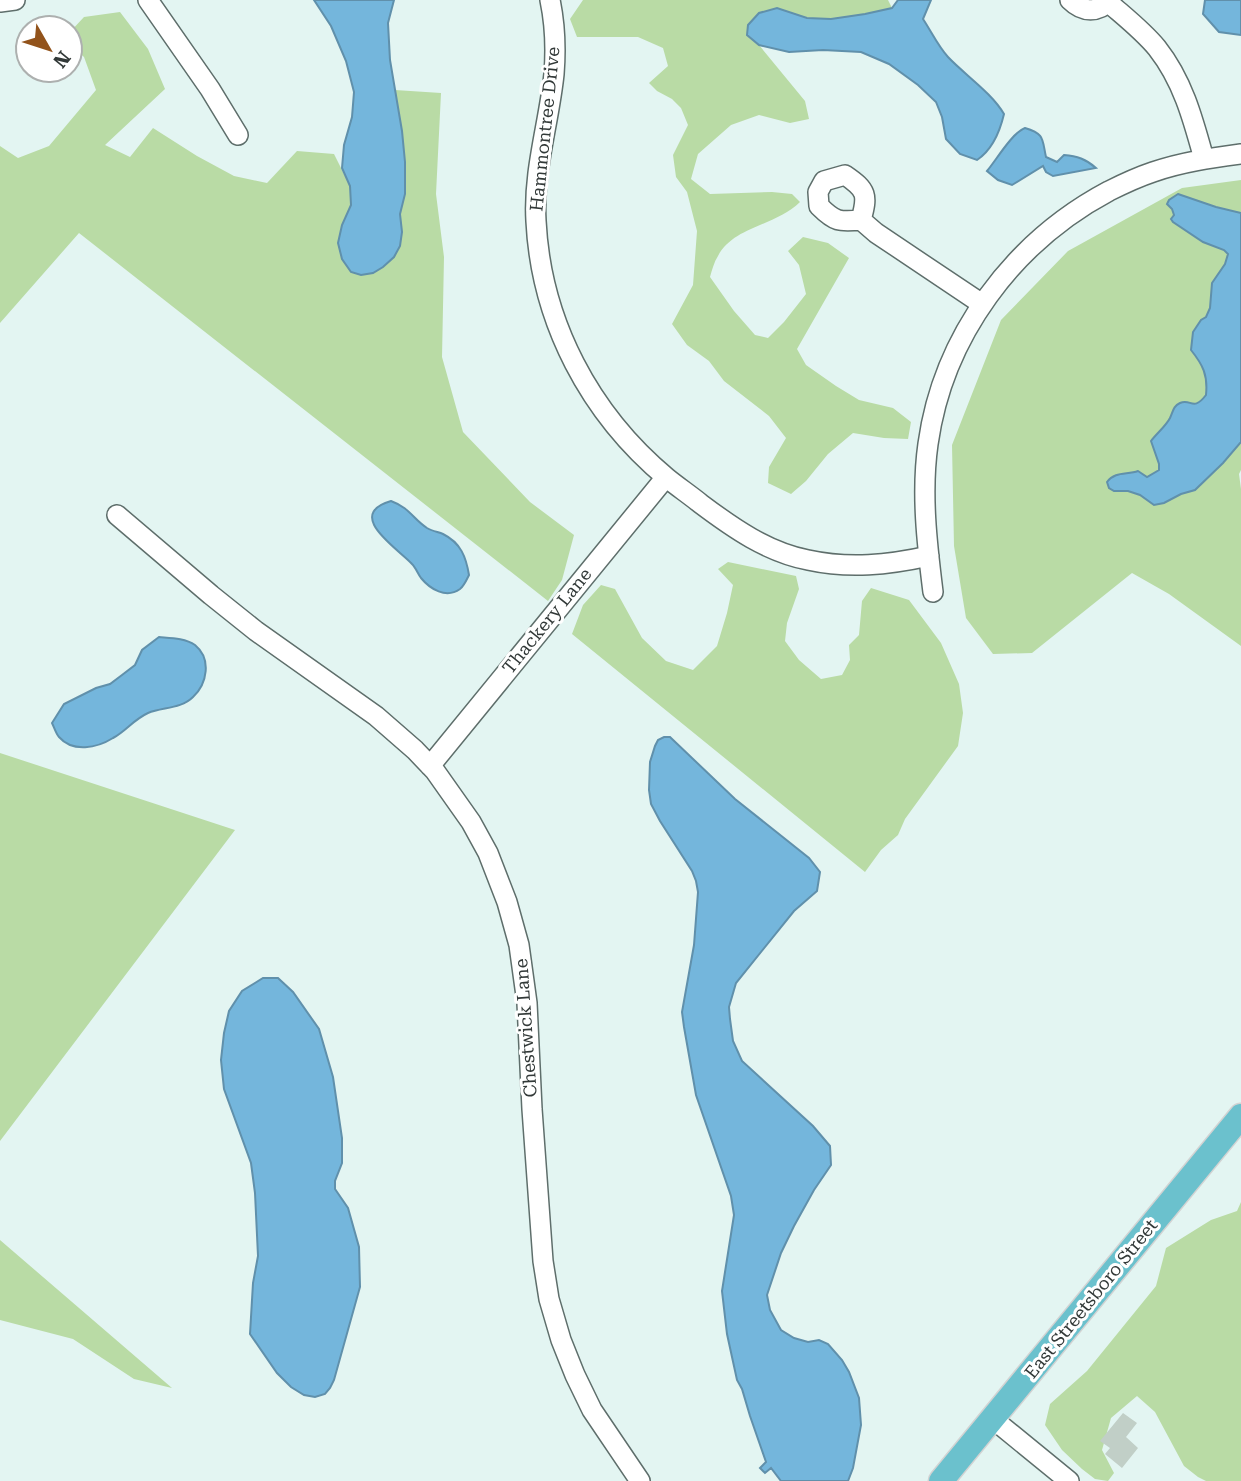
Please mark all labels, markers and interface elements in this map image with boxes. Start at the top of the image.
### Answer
north arrow [14,14,84,84]
street label: Hammontree Drive [525,45,564,212]
text: N [48,46,75,73]
street label: Thackery Lane [498,564,596,678]
street label: Chestwick Lane [510,958,541,1098]
street label: East Streetsboro Street [1020,1215,1161,1382]

